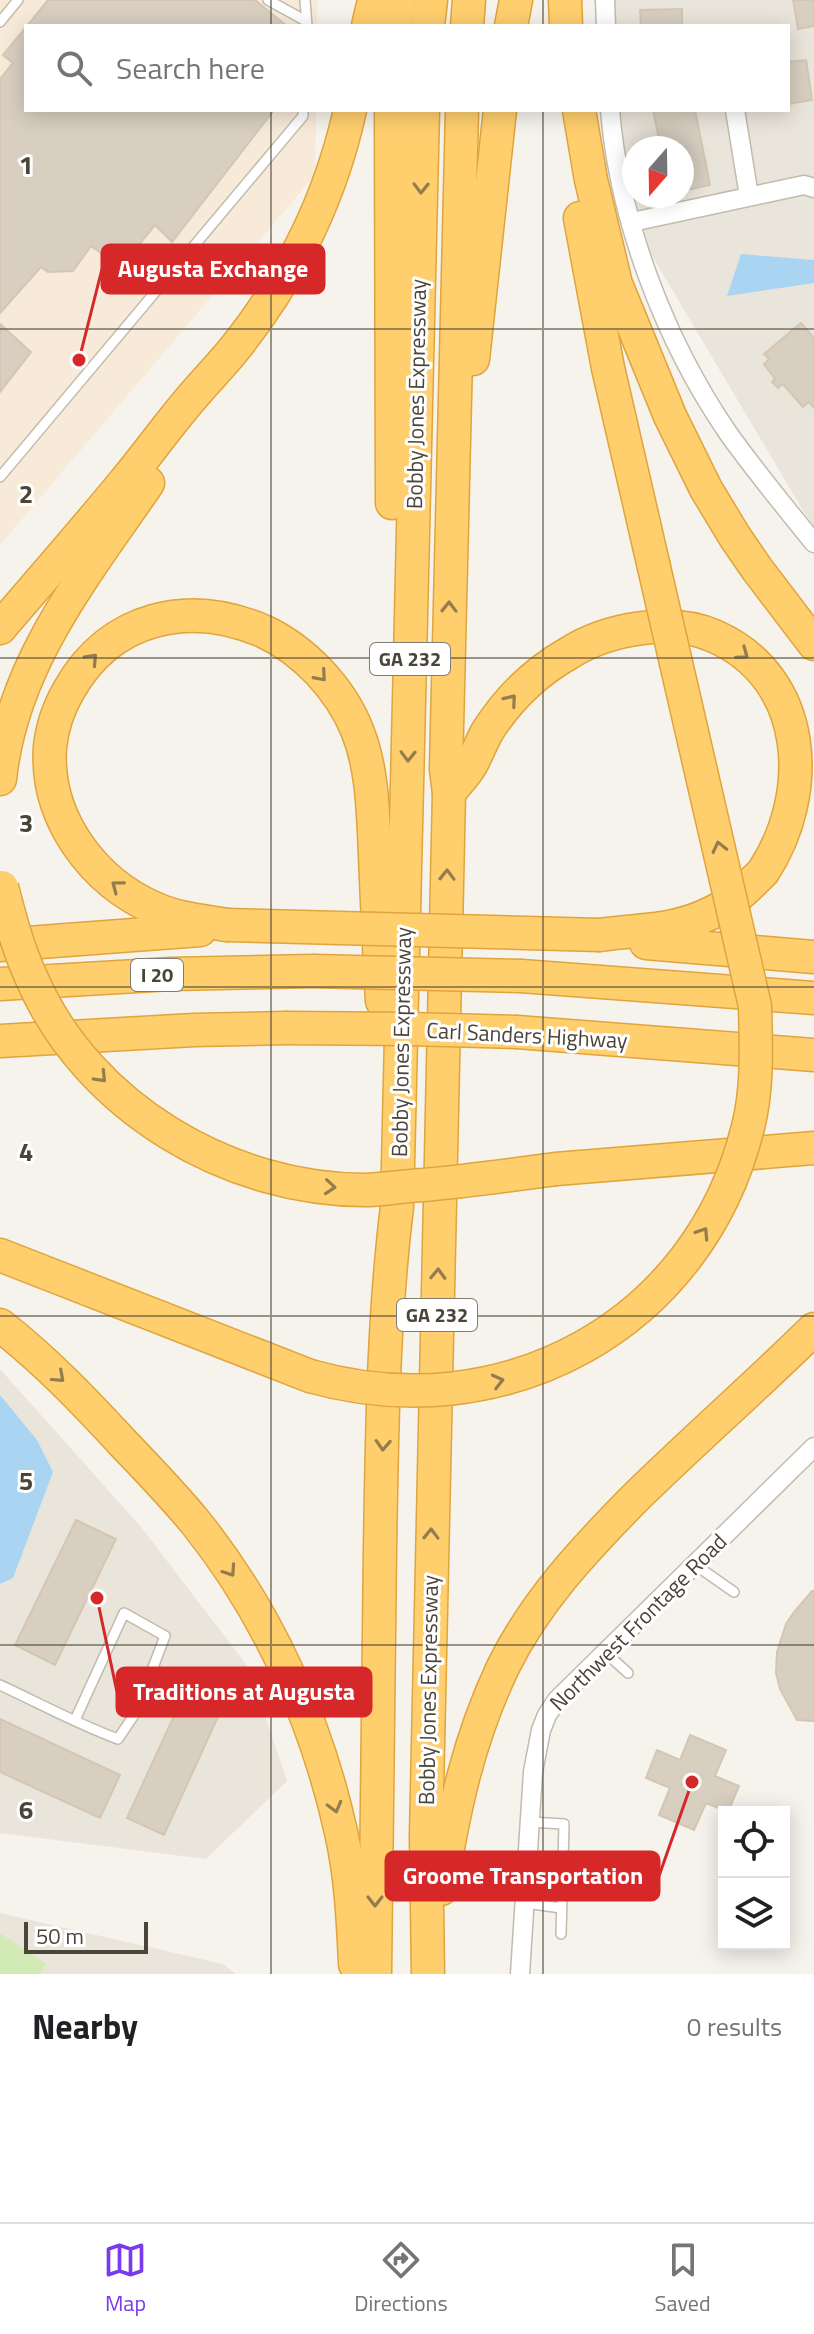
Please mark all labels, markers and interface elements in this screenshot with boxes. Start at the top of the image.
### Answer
search box [24,24,790,112]
text: Search here [116,45,265,91]
icon: search [52,46,96,90]
north arrow [622,136,694,208]
text: 1 [19,145,33,184]
one-way arrow [412,182,430,195]
callout: Augusta Exchange [102,245,324,293]
text: Augusta Exchange [118,250,308,286]
street label: Bobby Jones Expressway [397,278,435,509]
text: 2 [19,474,33,513]
one-way arrow [441,600,458,613]
road number: GA 232 [370,643,450,675]
one-way arrow [734,644,748,659]
one-way arrow [83,654,98,668]
one-way arrow [311,666,326,681]
one-way arrow [501,694,516,709]
one-way arrow [399,750,416,763]
text: 3 [19,803,33,842]
one-way arrow [711,841,728,854]
one-way arrow [438,868,456,881]
one-way arrow [111,881,126,895]
street label: Bobby Jones Expressway [382,926,420,1157]
road number: I 20 [131,959,183,991]
street label: Carl Sanders Highway [425,1013,629,1057]
one-way arrow [92,1068,106,1082]
text: 4 [19,1132,33,1171]
one-way arrow [324,1178,337,1195]
one-way arrow [693,1227,708,1241]
one-way arrow [429,1267,446,1280]
road number: GA 232 [397,1299,477,1331]
one-way arrow [49,1367,64,1381]
one-way arrow [490,1374,504,1391]
one-way arrow [374,1439,391,1452]
text: 5 [19,1461,33,1500]
street label: Northwest Frontage Road [541,1525,735,1719]
one-way arrow [423,1527,440,1540]
one-way arrow [220,1563,235,1577]
street label: Bobby Jones Expressway [409,1574,447,1805]
callout: Traditions at Augusta [117,1668,371,1716]
text: Traditions at Augusta [133,1673,355,1709]
text: 6 [19,1790,33,1829]
one-way arrow [325,1800,342,1814]
map controls [718,1806,790,1950]
button: locate [718,1806,790,1878]
callout: Groome Transportation [386,1852,659,1900]
text: Groome Transportation [403,1857,643,1893]
button: layers [718,1878,790,1950]
one-way arrow [366,1895,384,1908]
scale bar [24,1918,148,1954]
text: 50 m [36,1919,84,1953]
text: Nearby [32,2000,138,2052]
text: 0 results [687,2007,782,2046]
tab: Map [103,2238,147,2320]
tab: Directions [354,2238,448,2320]
tab: Saved [655,2238,711,2320]

